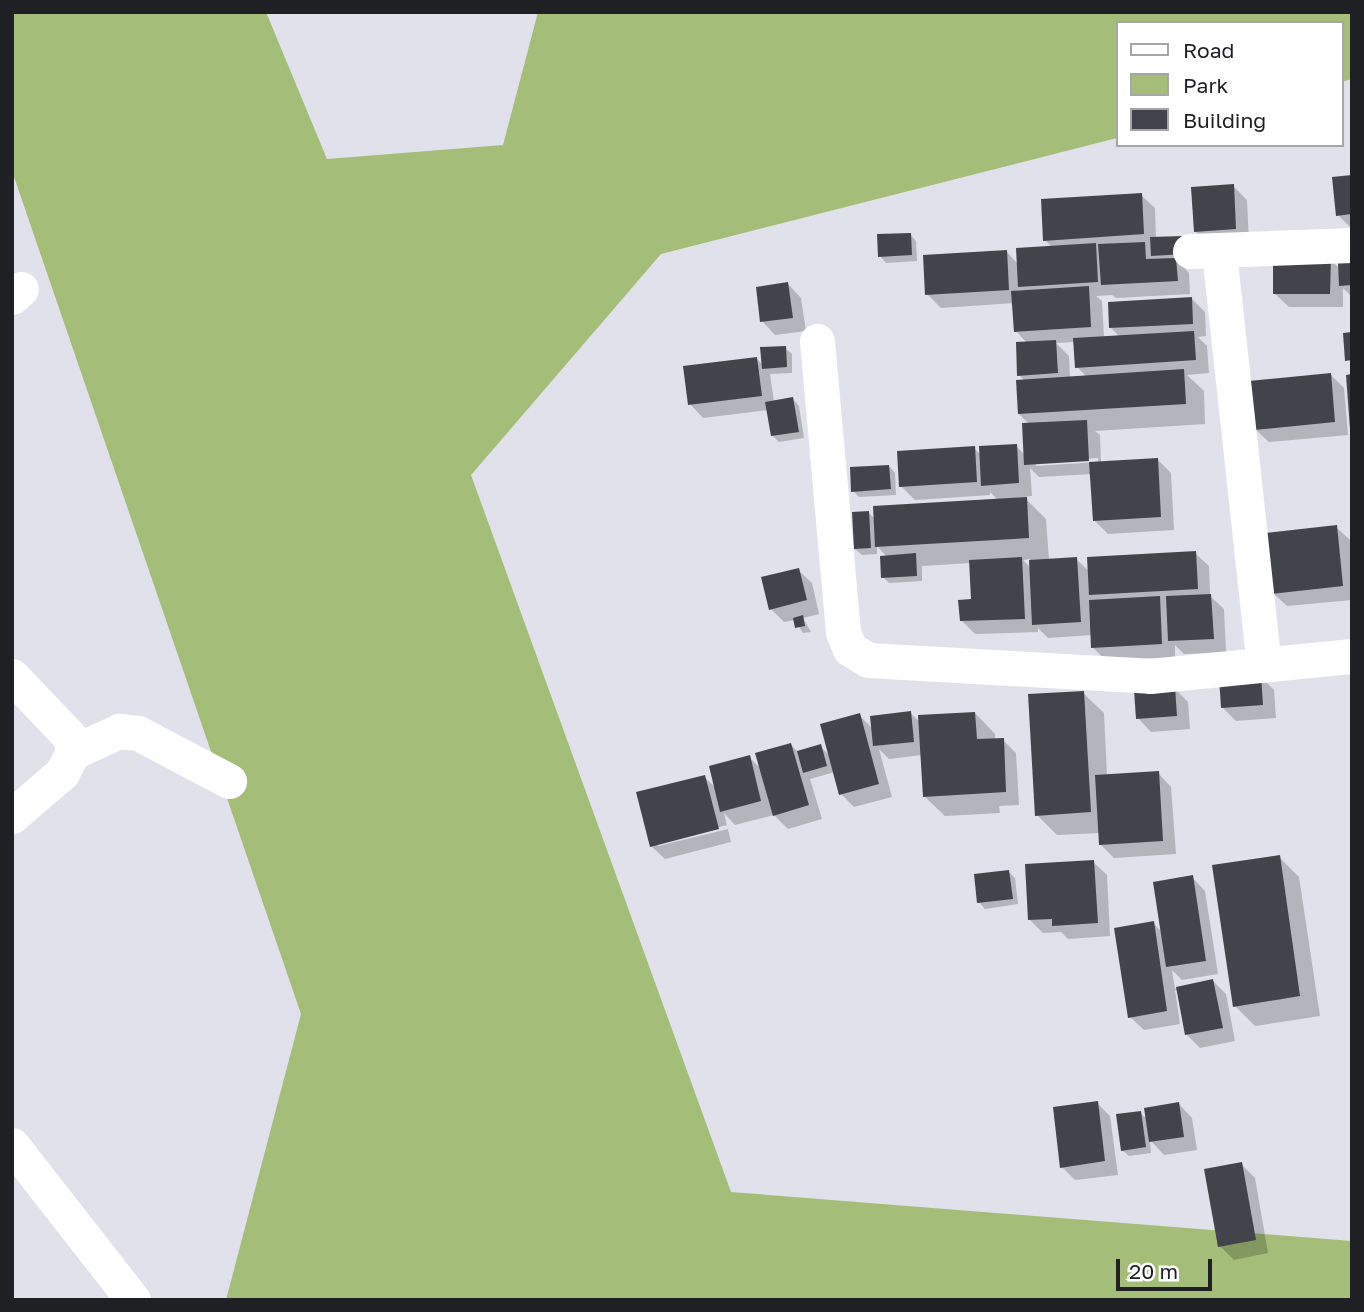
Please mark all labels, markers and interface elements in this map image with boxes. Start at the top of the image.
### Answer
legend [1116,21,1343,147]
text: Road [1183,37,1234,63]
text: Park [1183,72,1228,98]
text: Building [1183,107,1266,133]
scale bar [1119,1246,1215,1290]
text: 20 m [1129,1258,1178,1284]

